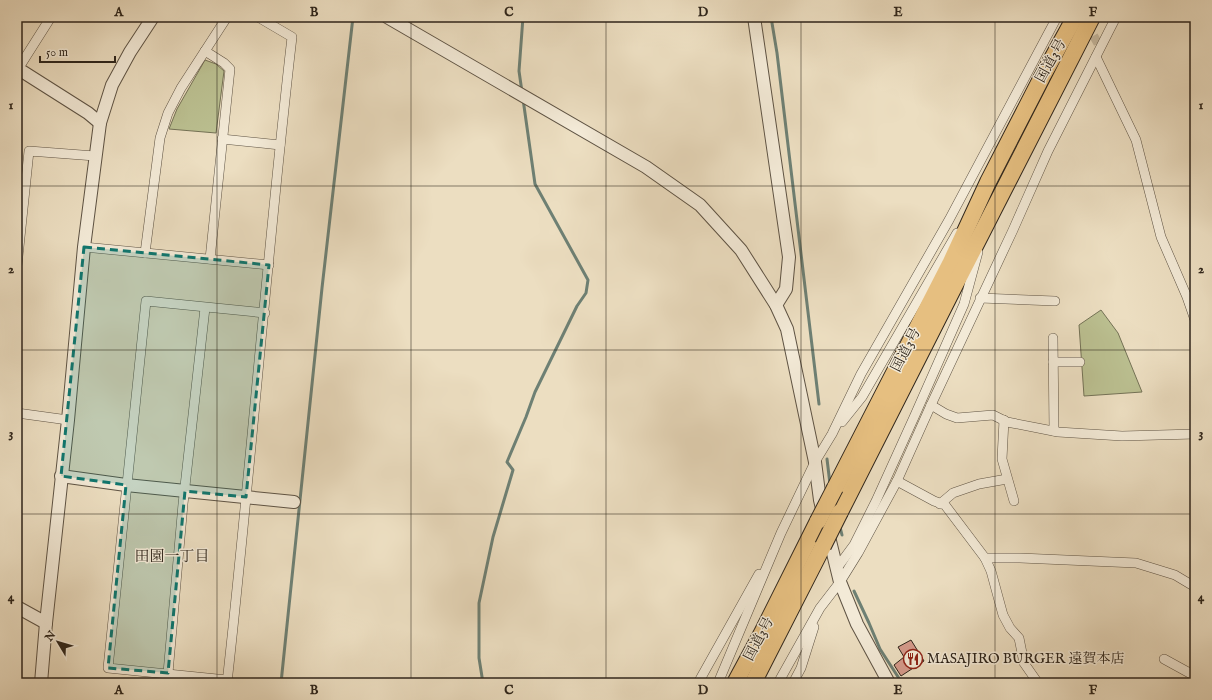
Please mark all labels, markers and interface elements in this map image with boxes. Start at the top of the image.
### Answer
text: A [114,4,125,21]
text: B [310,4,319,21]
text: C [504,4,514,21]
text: D [698,4,709,21]
text: E [893,4,903,21]
text: F [1089,4,1098,21]
street label: 国道3号 [1032,36,1070,86]
scale bar [40,38,115,64]
text: 50 m [46,45,68,60]
text: 1 [9,97,14,114]
text: 1 [1199,97,1204,114]
text: 2 [8,261,14,278]
text: 2 [1198,261,1204,278]
street label: 国道3号 [887,325,925,375]
text: 3 [9,425,14,442]
text: 3 [1199,425,1204,442]
district label: 田園一丁目 [134,547,210,566]
text: 4 [8,589,15,606]
text: 4 [1198,589,1205,606]
street label: 国道3号 [740,614,778,664]
north arrow [38,622,78,662]
text: N [42,628,60,645]
restaurant icon: MASAJIRO BURGER 遠賀本店 [902,648,924,670]
place label: MASAJIRO BURGER 遠賀本店 [927,650,1124,668]
text: A [114,682,125,699]
text: B [310,682,319,699]
text: C [504,682,514,699]
text: D [698,682,709,699]
text: E [893,682,903,699]
text: F [1089,682,1098,699]

